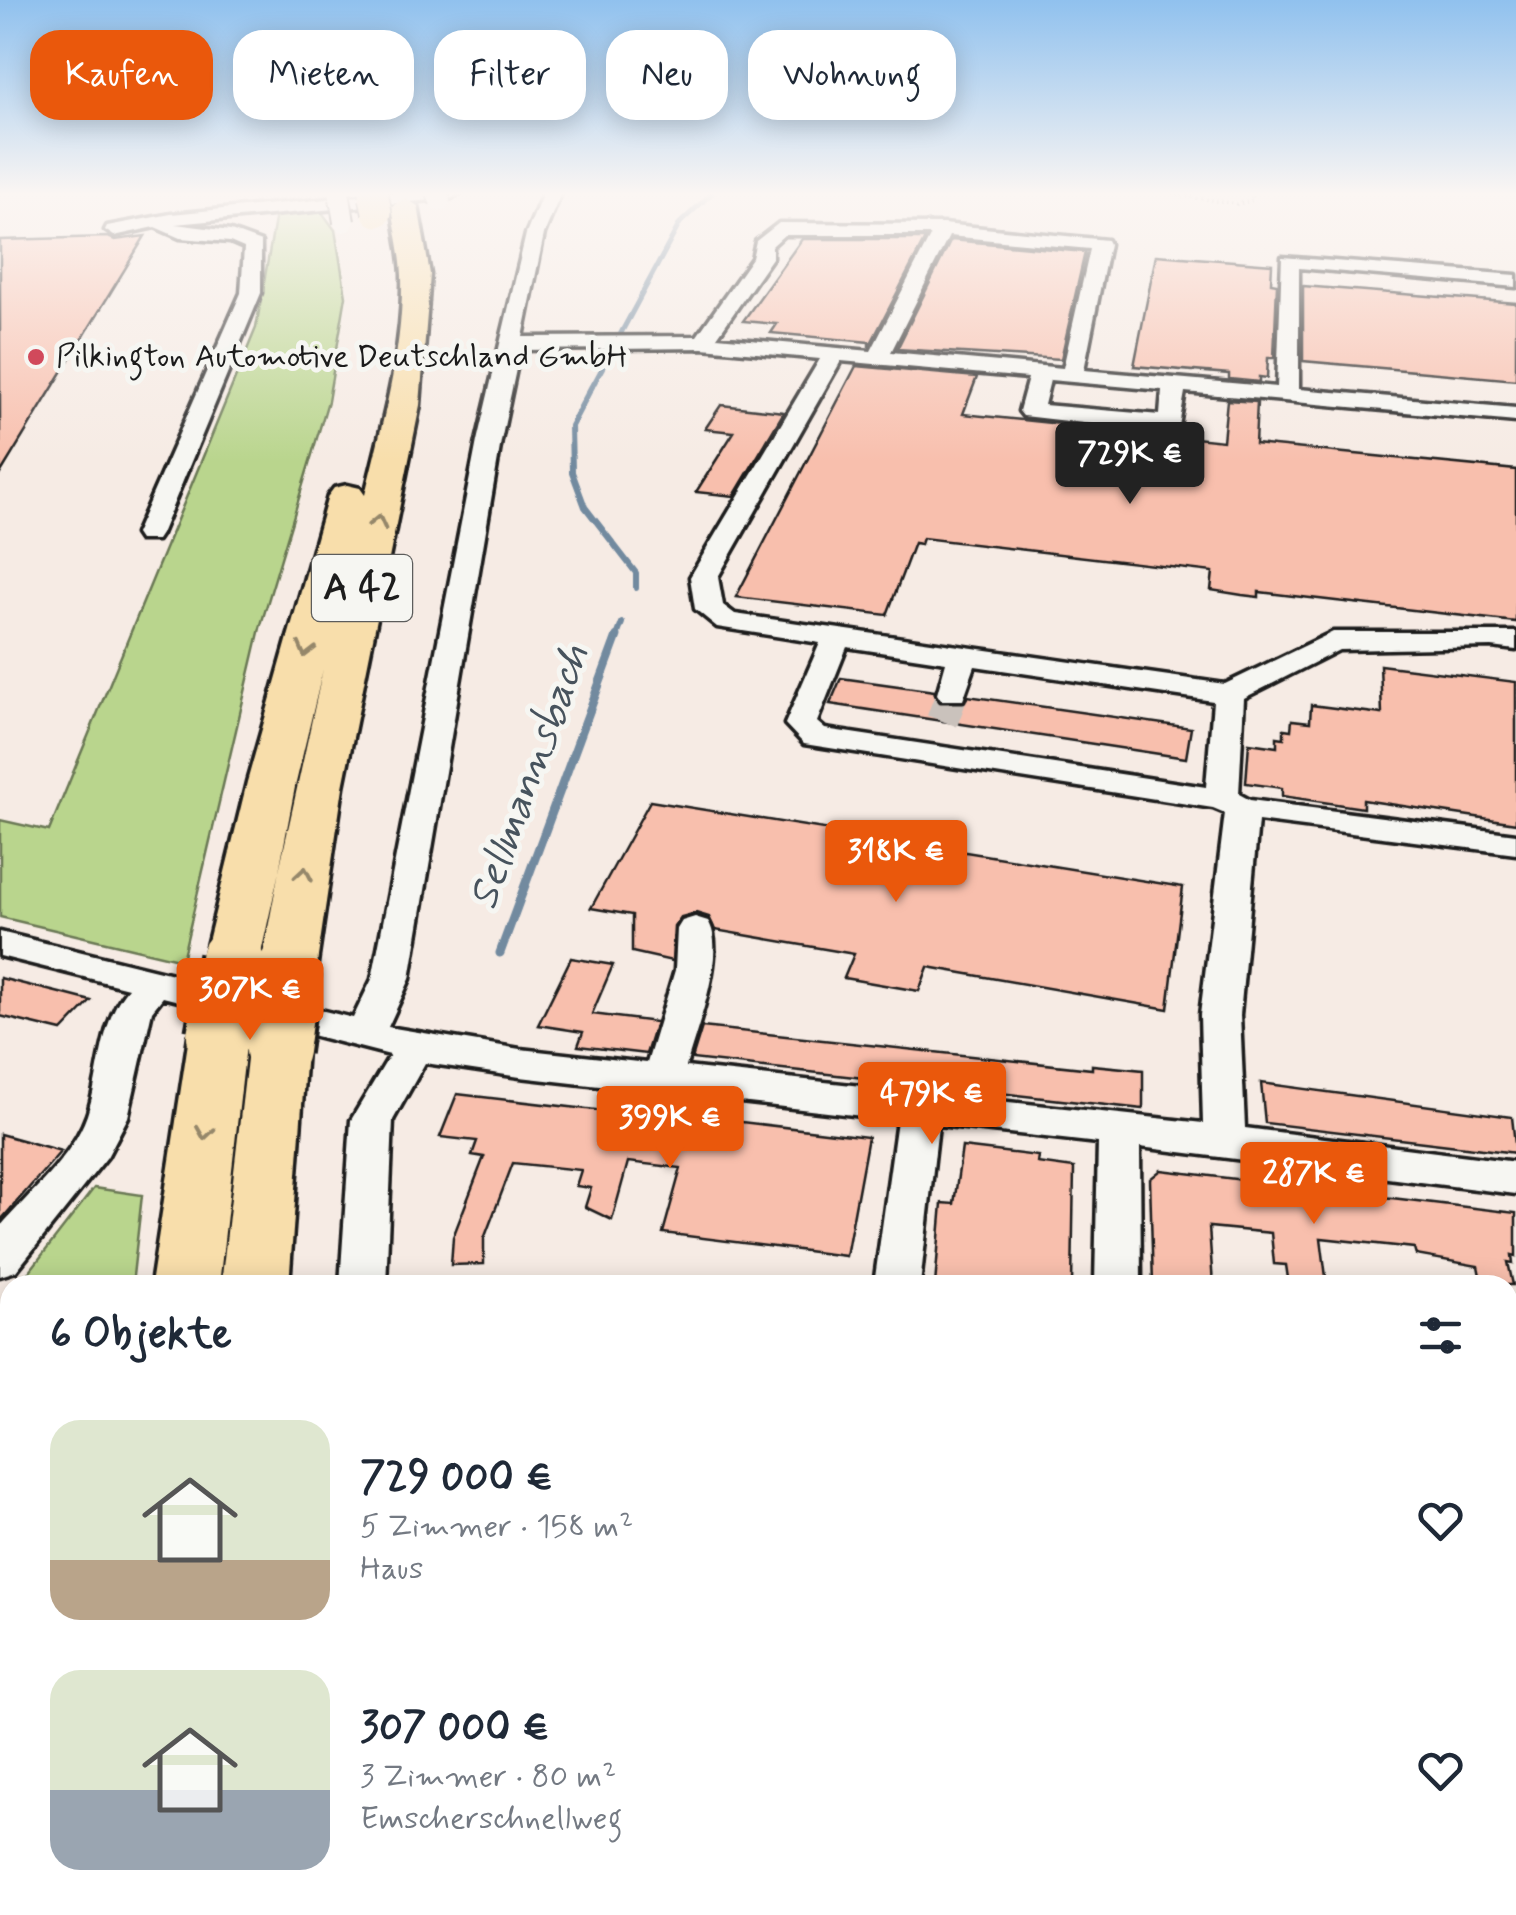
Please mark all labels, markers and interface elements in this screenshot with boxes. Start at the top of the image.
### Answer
chip: Kaufen [30,30,213,120]
chip: Mieten [233,30,414,120]
chip: Filter [434,30,586,120]
chip: Neu [606,30,728,120]
chip: Wohnung [748,30,956,120]
place label: Pilkington Automotive Deutschland GmbH [56,336,627,381]
marker: Pilkington Automotive Deutschland GmbH [25,346,47,368]
pin: 729K € [1049,422,1211,507]
text: 729K € [1077,433,1183,475]
one-way arrow [366,514,387,531]
road number: A 42 [312,555,412,621]
water label: Sellmannsbach [457,637,603,917]
one-way arrow [296,641,317,658]
pin: 318K € [815,820,977,905]
text: 318K € [847,831,945,873]
one-way arrow [293,866,314,882]
pin: 307K € [169,958,331,1043]
text: 307K € [199,969,301,1011]
pin: 479K € [851,1062,1013,1147]
text: 479K € [880,1073,984,1115]
pin: 399K € [589,1086,751,1171]
text: 399K € [619,1097,721,1139]
one-way arrow [196,1124,217,1141]
pin: 287K € [1233,1142,1395,1227]
text: 287K € [1262,1153,1366,1195]
text: 6 Objekte [50,1308,232,1363]
icon: filters [1413,1308,1468,1363]
text: 729 000 € [360,1451,553,1506]
icon: home [130,1460,250,1580]
icon: heart [1413,1493,1468,1548]
text: 5 Zimmer · 158 m² [360,1506,633,1548]
text: Haus [360,1548,423,1590]
text: 307 000 € [360,1701,549,1756]
icon: home [130,1710,250,1830]
icon: heart [1413,1743,1468,1798]
text: 3 Zimmer · 80 m² [360,1756,616,1798]
text: Emscherschnellweg [360,1798,622,1840]

